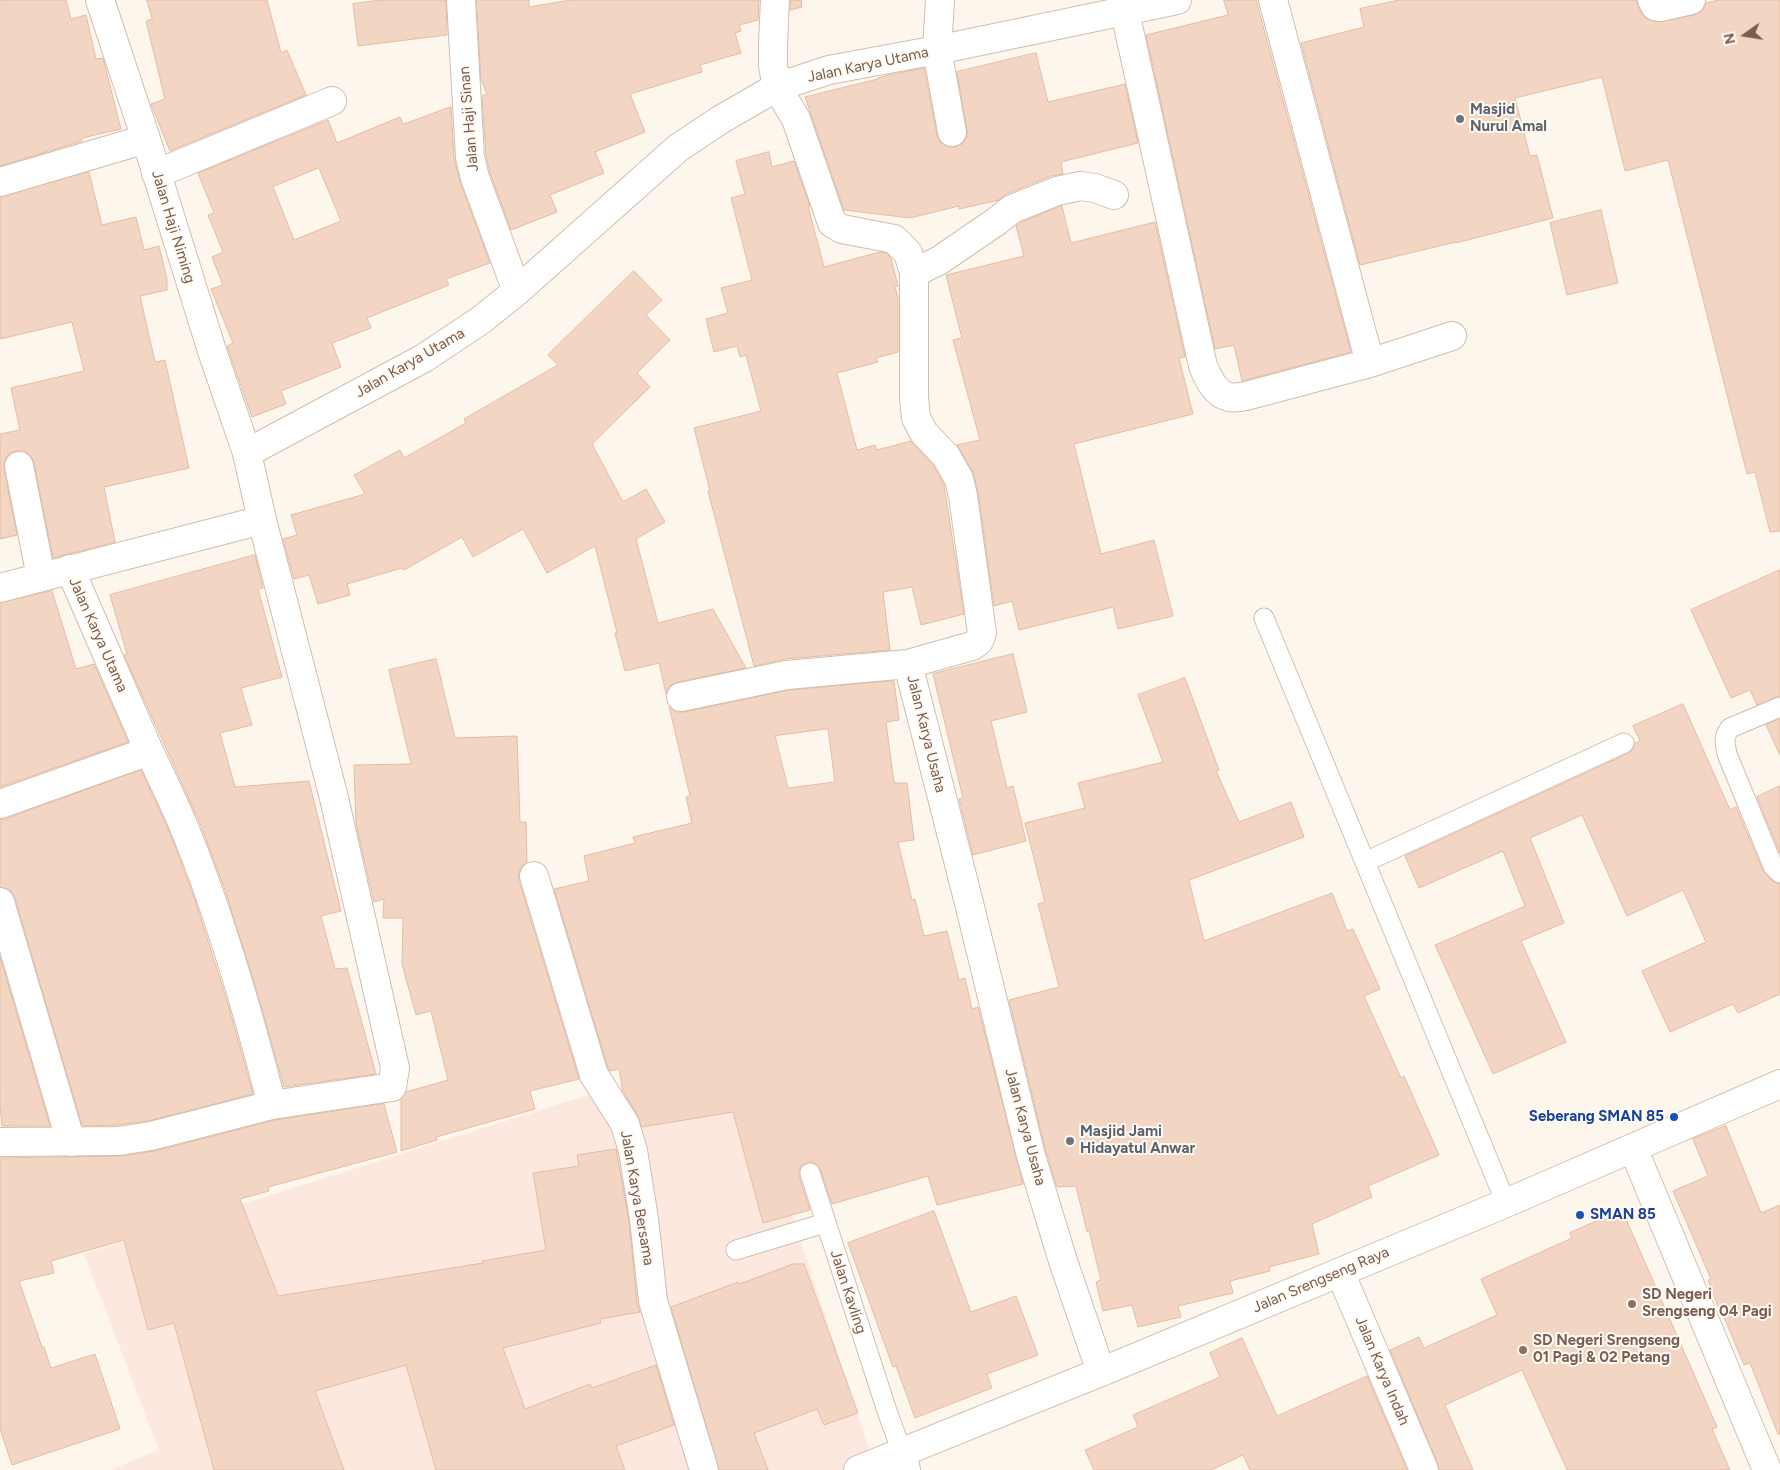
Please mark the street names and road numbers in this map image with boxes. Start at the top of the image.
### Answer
street label: Jalan Karya Utama [806,43,930,87]
street label: Jalan Haji Sinan [455,66,483,172]
street label: Jalan Haji Niming [147,168,199,286]
street label: Jalan Karya Utama [352,324,468,402]
street label: Jalan Karya Utama [65,575,131,695]
street label: Jalan Karya Usaha [903,673,949,795]
street label: Jalan Karya Usaha [1001,1066,1049,1188]
street label: Jalan Karya Bersama [616,1129,658,1267]
street label: Jalan Srengseng Raya [1250,1243,1392,1317]
street label: Jalan Kavling [826,1248,870,1336]
street label: Jalan Karya Indah [1351,1314,1413,1428]

